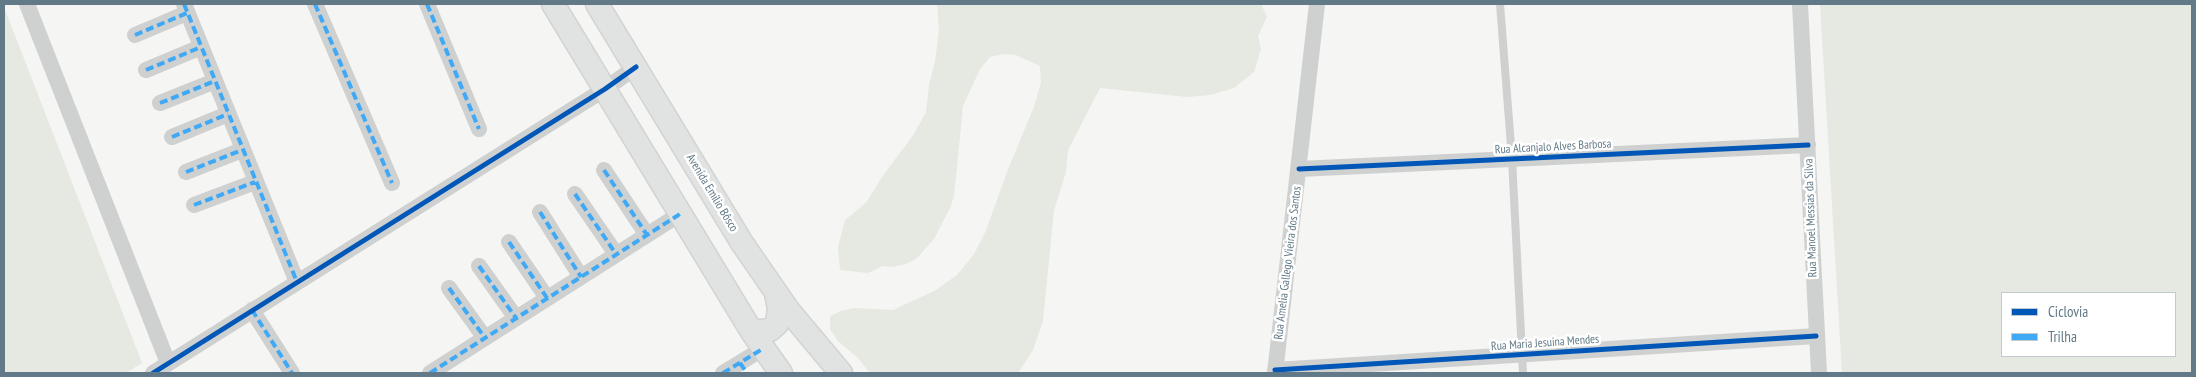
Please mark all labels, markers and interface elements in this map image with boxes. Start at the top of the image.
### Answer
street label: Rua Alcanjalo Alves Barbosa [1494,137,1612,157]
street label: Avenida Emílio Bôsco [683,152,741,234]
street label: Rua Manoel Messias da Silva [1802,158,1820,278]
street label: Rua Amelia Gallego Vieira dos Santos [1271,185,1305,341]
legend [2001,292,2176,357]
text: Ciclovia [2048,302,2088,321]
text: Trilha [2048,327,2077,346]
street label: Rua Maria Jesuina Mendes [1490,332,1600,354]

